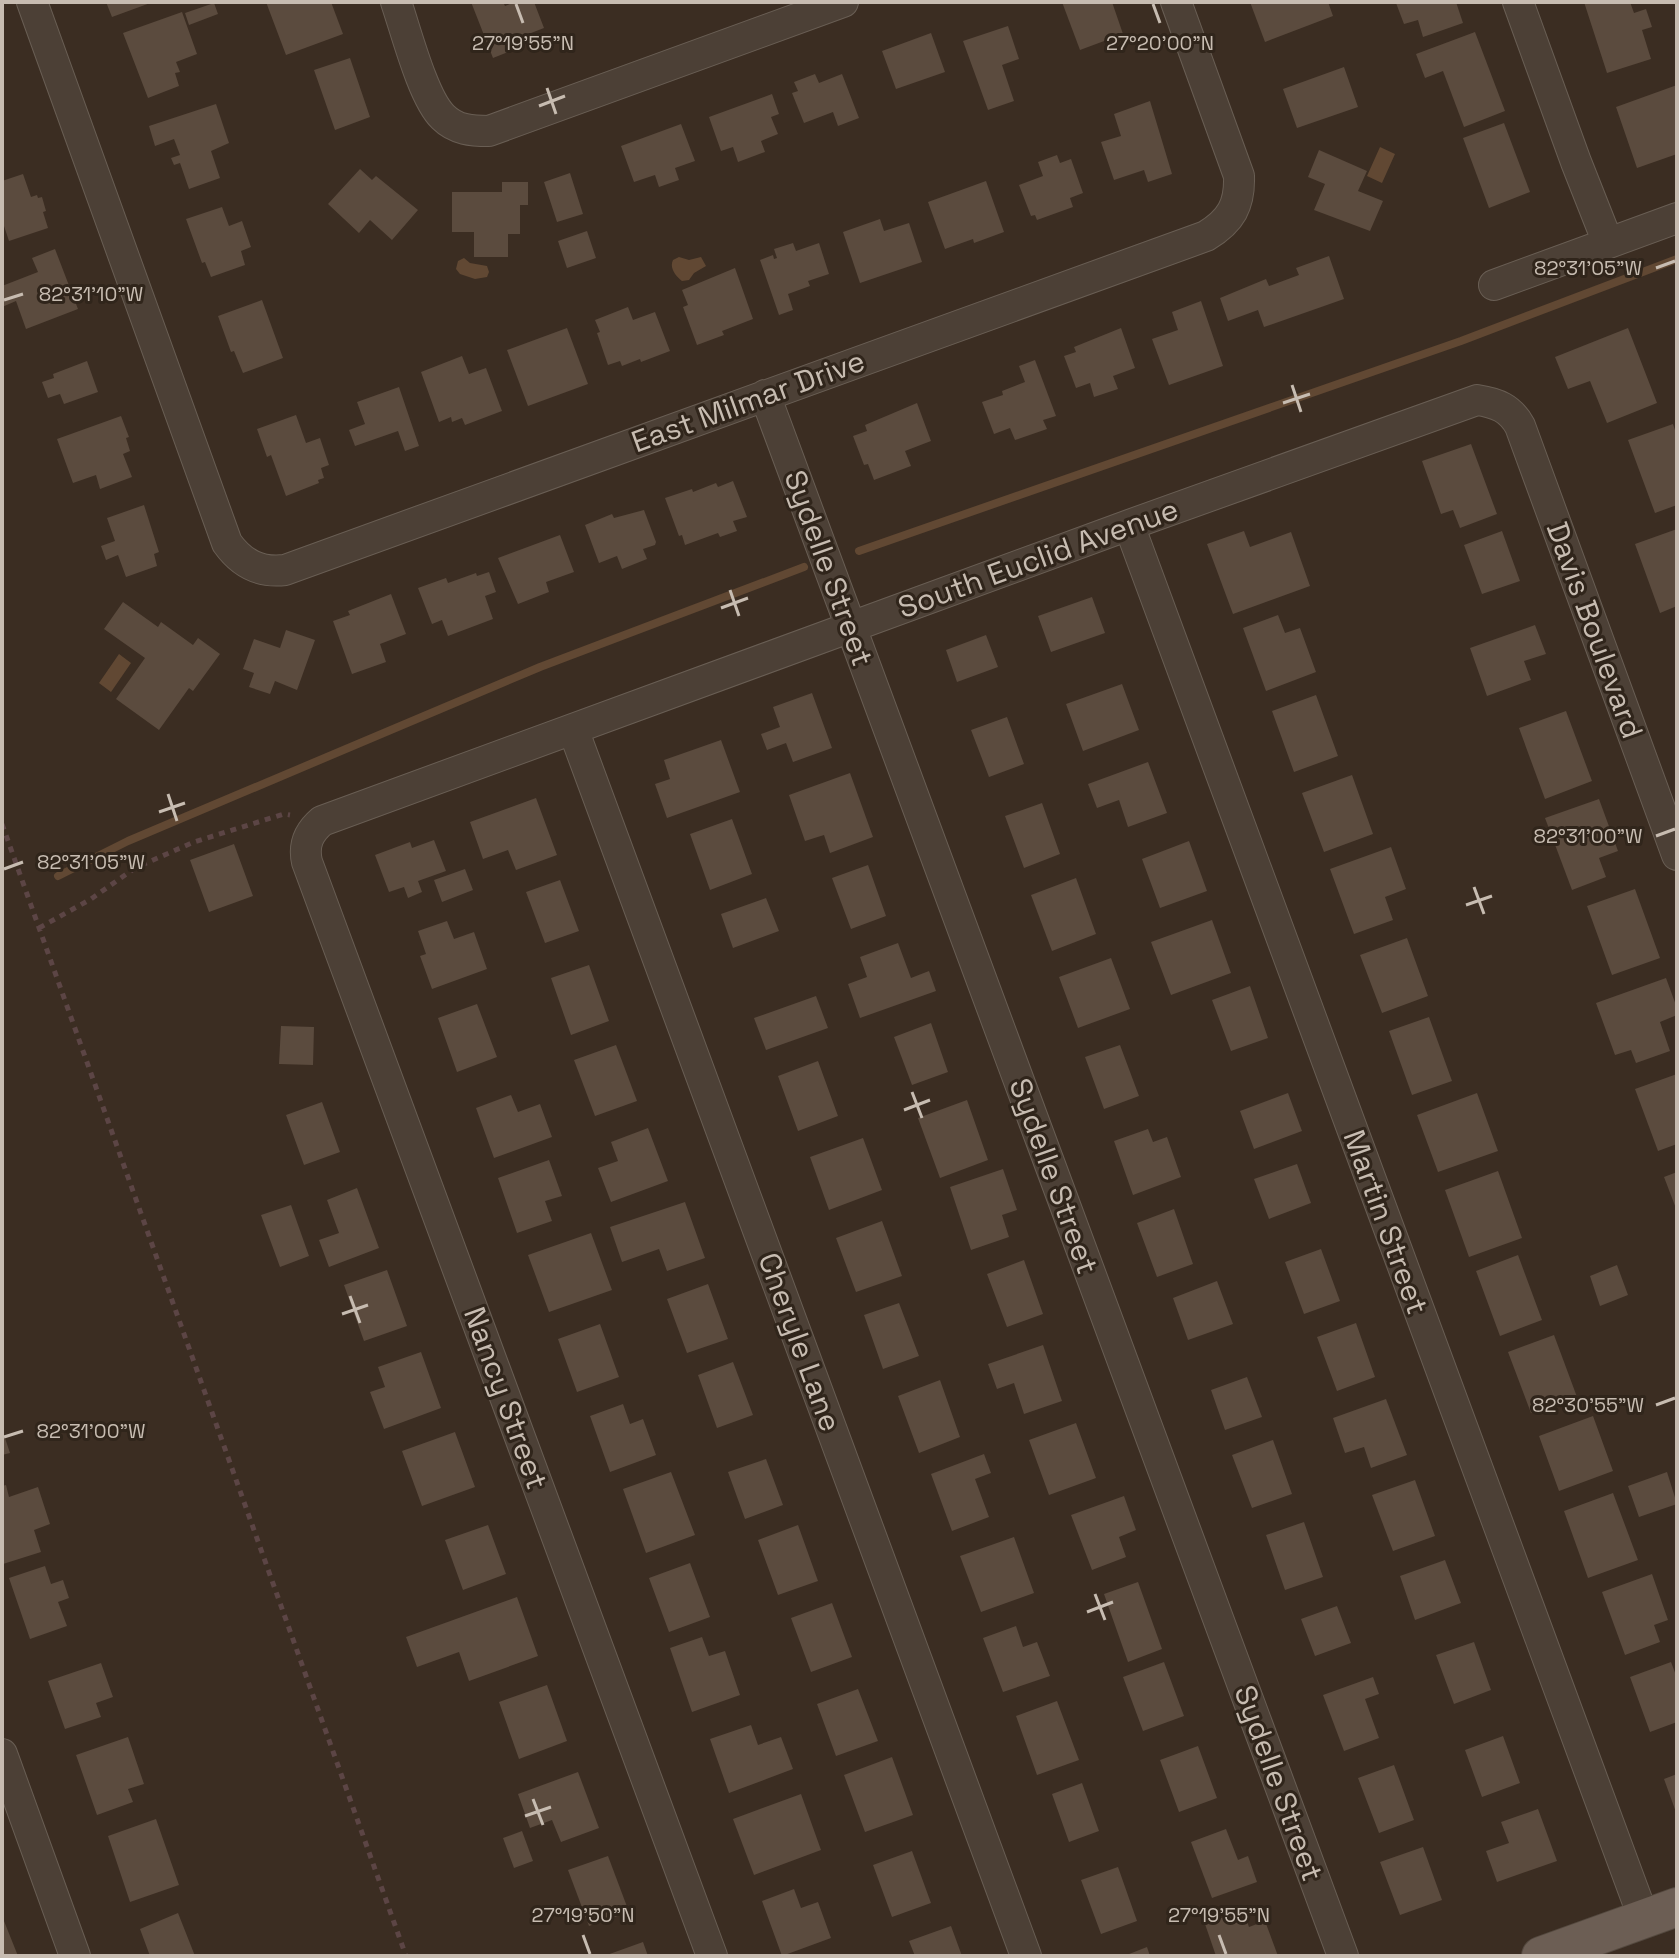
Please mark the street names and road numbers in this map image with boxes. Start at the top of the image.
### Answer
street label: East Milmar Drive [626,341,870,461]
street label: Sydelle Street [776,465,882,671]
street label: South Euclid Avenue [892,489,1184,627]
street label: Davis Boulevard [1538,516,1652,744]
street label: Sydelle Street [1001,1073,1107,1279]
street label: Martin Street [1335,1124,1437,1320]
street label: Cheryle Lane [750,1247,850,1437]
street label: Nancy Street [455,1301,557,1495]
street label: Sydelle Street [1226,1680,1332,1886]

